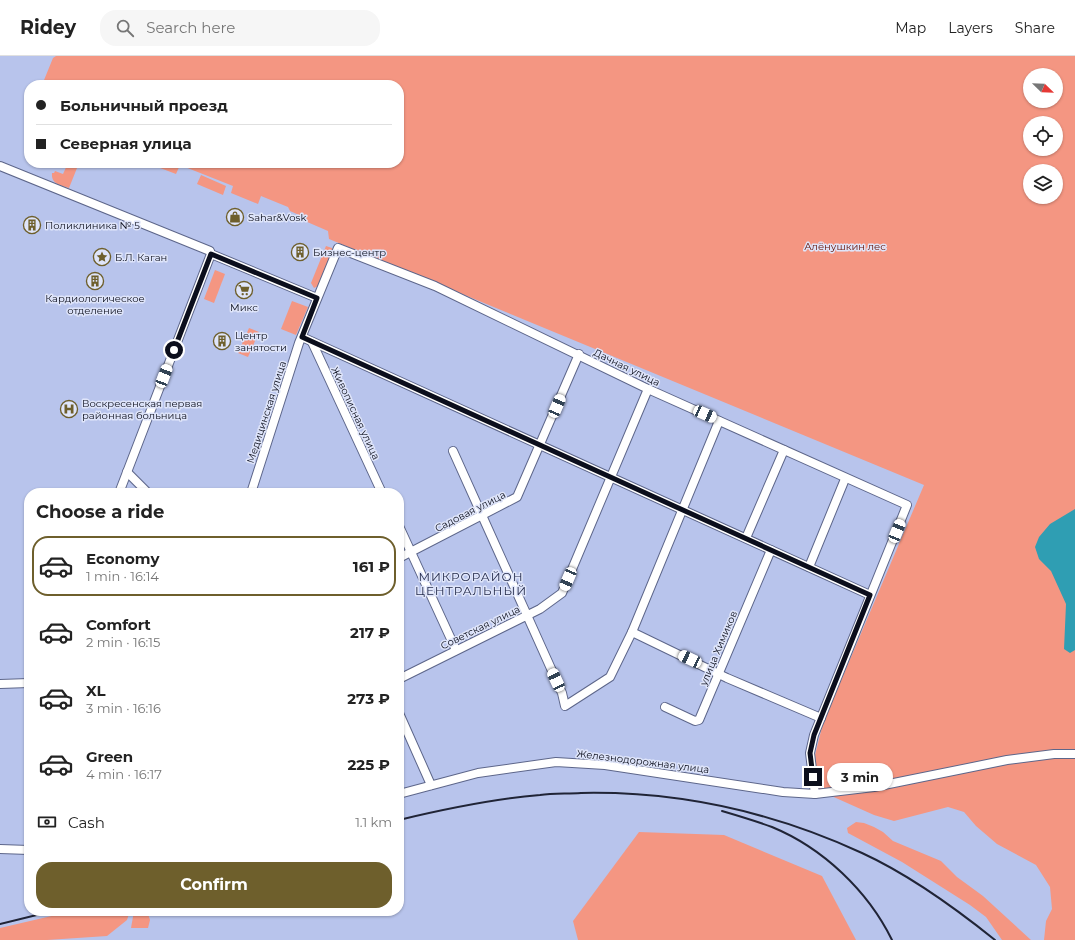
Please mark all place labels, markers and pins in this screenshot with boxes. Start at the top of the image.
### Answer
shop icon: Sahar&Vosk [225,207,245,227]
place label: Sahar&Vosk [248,211,306,224]
building icon: Поликлиника № 5 [22,215,42,235]
place label: Поликлиника № 5 [45,219,140,232]
building icon: Бизнес-центр [290,242,310,262]
place label: Бизнес-центр [313,246,386,259]
place icon: Б.Л. Каган [92,247,112,267]
place label: Б.Л. Каган [115,251,167,264]
building icon: Кардиологическое отделение [85,271,105,291]
supermarket icon: Микс [234,280,254,300]
place label: Кардиологическое отделение [45,292,145,317]
place label: Микс [230,301,258,314]
place label: Центр занятости [235,329,287,354]
building icon: Центр занятости [212,331,232,351]
place label: Воскресенская первая районная больница [82,397,202,422]
hospital icon: Воскресенская первая районная больница [59,399,79,419]

